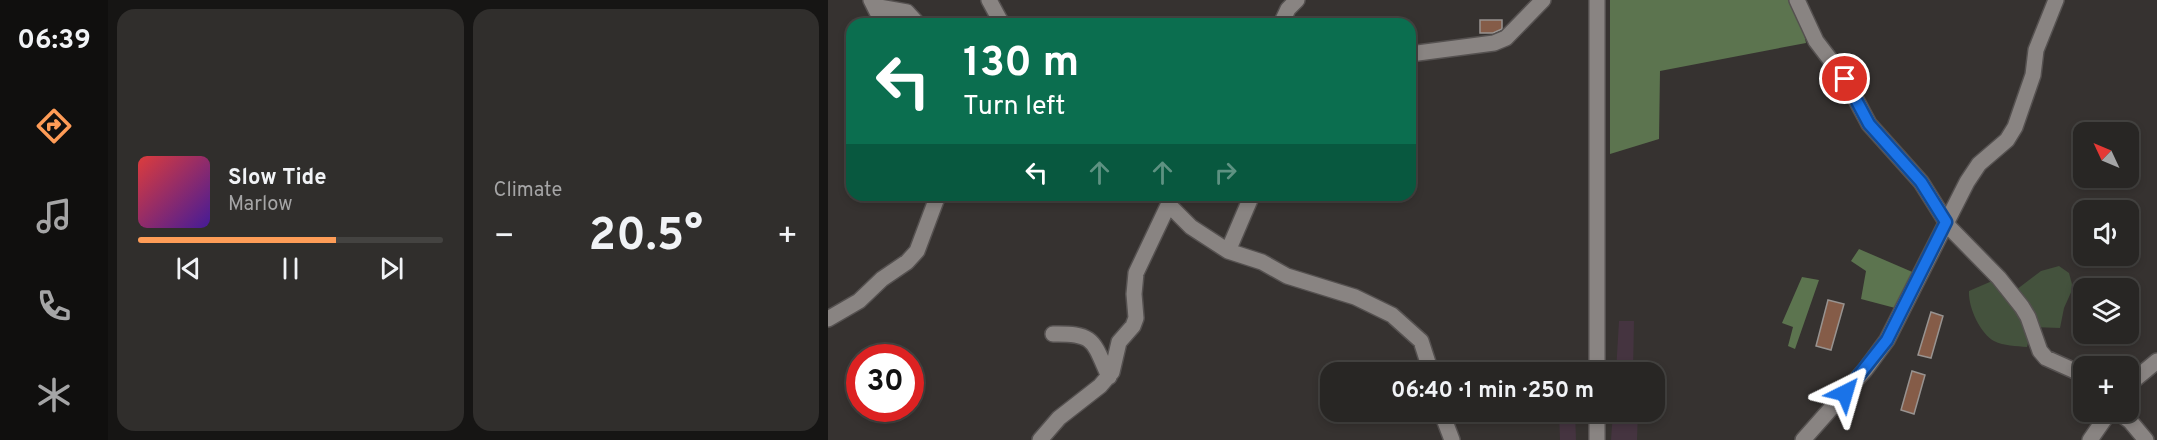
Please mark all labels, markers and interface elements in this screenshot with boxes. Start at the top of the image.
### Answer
text: 06:39 [17,24,91,58]
text: 130 m [963,38,1079,91]
icon: left [864,42,942,120]
pin [1819,53,1870,104]
icon: arrive [1828,62,1861,95]
text: Turn left [963,90,1065,124]
icon: directions [33,105,75,147]
north arrow [2073,122,2139,188]
map controls [2073,122,2139,422]
icon: left [1020,156,1053,189]
icon: ahead [1083,156,1116,189]
icon: ahead [1146,156,1179,189]
icon: right [1209,156,1242,189]
text: Slow Tide [228,165,327,192]
text: Climate [494,178,562,204]
text: Marlow [228,192,292,218]
icon: music [33,195,75,237]
button: sound [2073,200,2139,266]
text: 20.5° [589,209,703,266]
text: − [494,217,515,259]
text: + [777,217,798,259]
icon: previous [172,252,205,285]
icon: pause [274,252,307,285]
icon: next [375,252,408,285]
button: layers [2073,278,2139,344]
icon: phone [33,285,75,327]
speed limit sign: 30 [846,344,924,422]
button: + [2073,356,2139,422]
position arrow [1813,361,1877,425]
icon: climate [33,374,75,416]
text: 06:40 · 1 min · 250 m [1391,378,1594,405]

